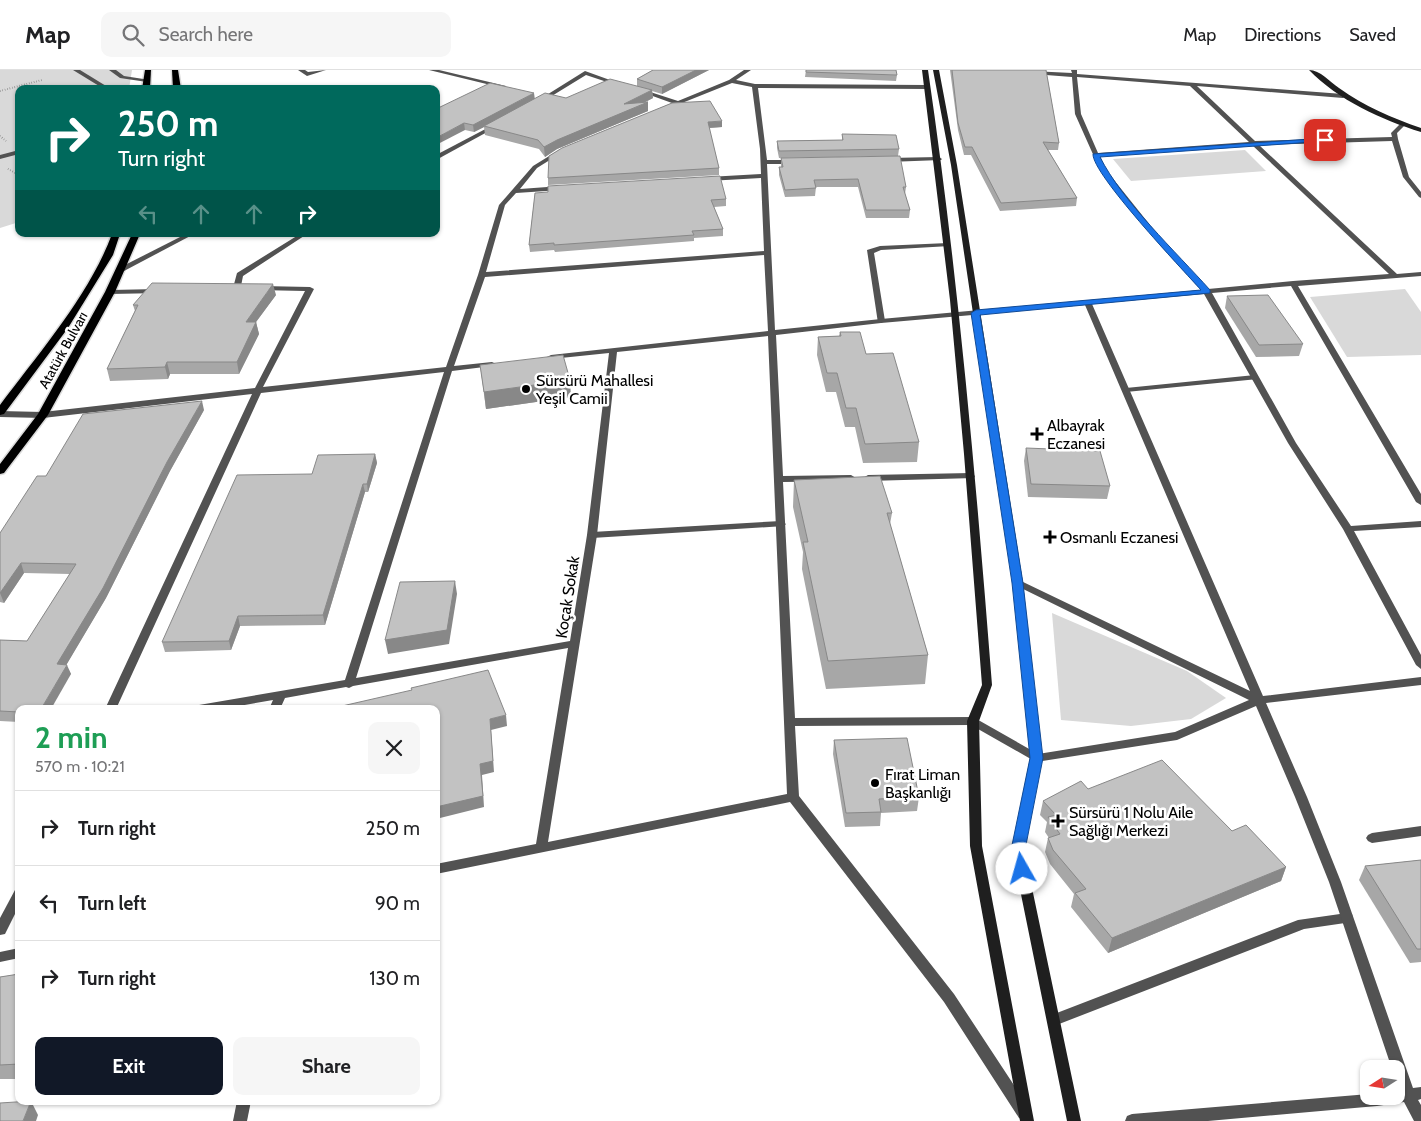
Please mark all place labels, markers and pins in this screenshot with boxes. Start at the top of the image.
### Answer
pin [1304,119,1346,161]
place label: Sürsürü Mahallesi Yeşil Camii [535,371,653,408]
marker: Sürsürü Mahallesi Yeşil Camii [520,383,532,395]
place label: Albayrak Eczanesi [1047,416,1105,453]
marker: Albayrak Eczanesi [1031,428,1043,440]
place label: Osmanlı Eczanesi [1060,528,1179,547]
marker: Osmanlı Eczanesi [1044,531,1056,543]
place label: Fırat Liman Başkanlığı [885,765,960,802]
marker: Fırat Liman Başkanlığı [869,777,881,789]
place label: Sürsürü 1 Nolu Aile Sağlığı Merkezi [1069,803,1193,840]
marker: Sürsürü 1 Nolu Aile Sağlığı Merkezi [1051,814,1065,828]

